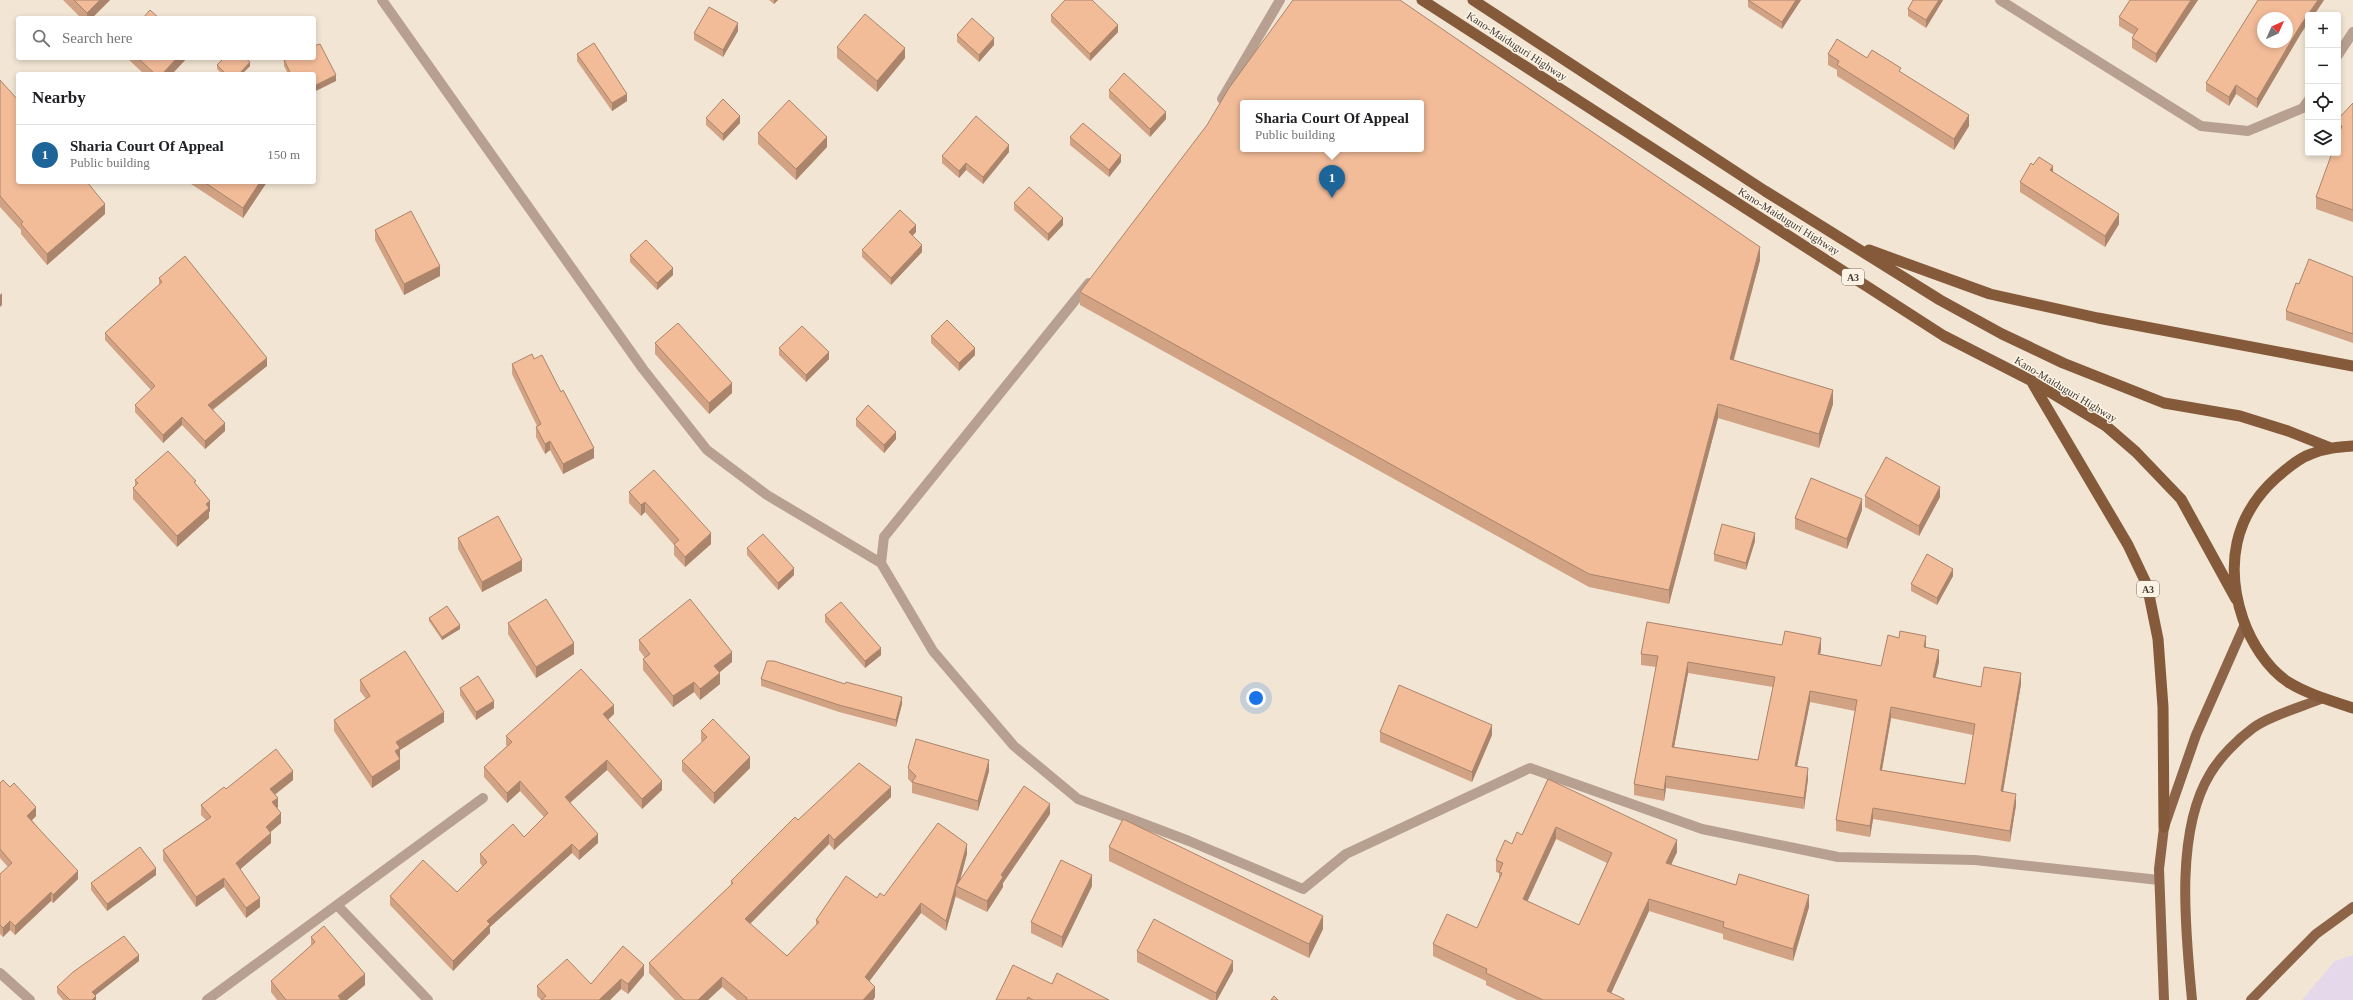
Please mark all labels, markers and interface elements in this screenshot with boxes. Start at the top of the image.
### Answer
street label: Kano-Maiduguri Highway [1465,9,1570,83]
north arrow [2257,12,2293,48]
map controls [2305,12,2341,156]
button: + [2305,12,2341,48]
search box [16,16,316,60]
icon: search [30,27,52,49]
text: Search here [62,30,132,46]
button: − [2305,48,2341,84]
button: locate [2305,84,2341,120]
text: Nearby [32,88,86,107]
popup [1240,100,1424,152]
text: Sharia Court Of Appeal [1255,110,1409,126]
button: layers [2305,120,2341,156]
text: Public building [1255,127,1335,142]
text: Sharia Court Of Appeal [70,138,224,154]
text: 1 [42,147,48,162]
text: 150 m [267,147,300,162]
text: Public building [70,155,150,170]
pin: 1 [1319,165,1345,198]
street label: Kano-Maiduguri Highway [1736,185,1842,257]
road number: A3 [1842,269,1864,285]
street label: Kano-Maiduguri Highway [2013,354,2120,425]
road number: A3 [2137,581,2159,597]
your location [1246,688,1266,708]

